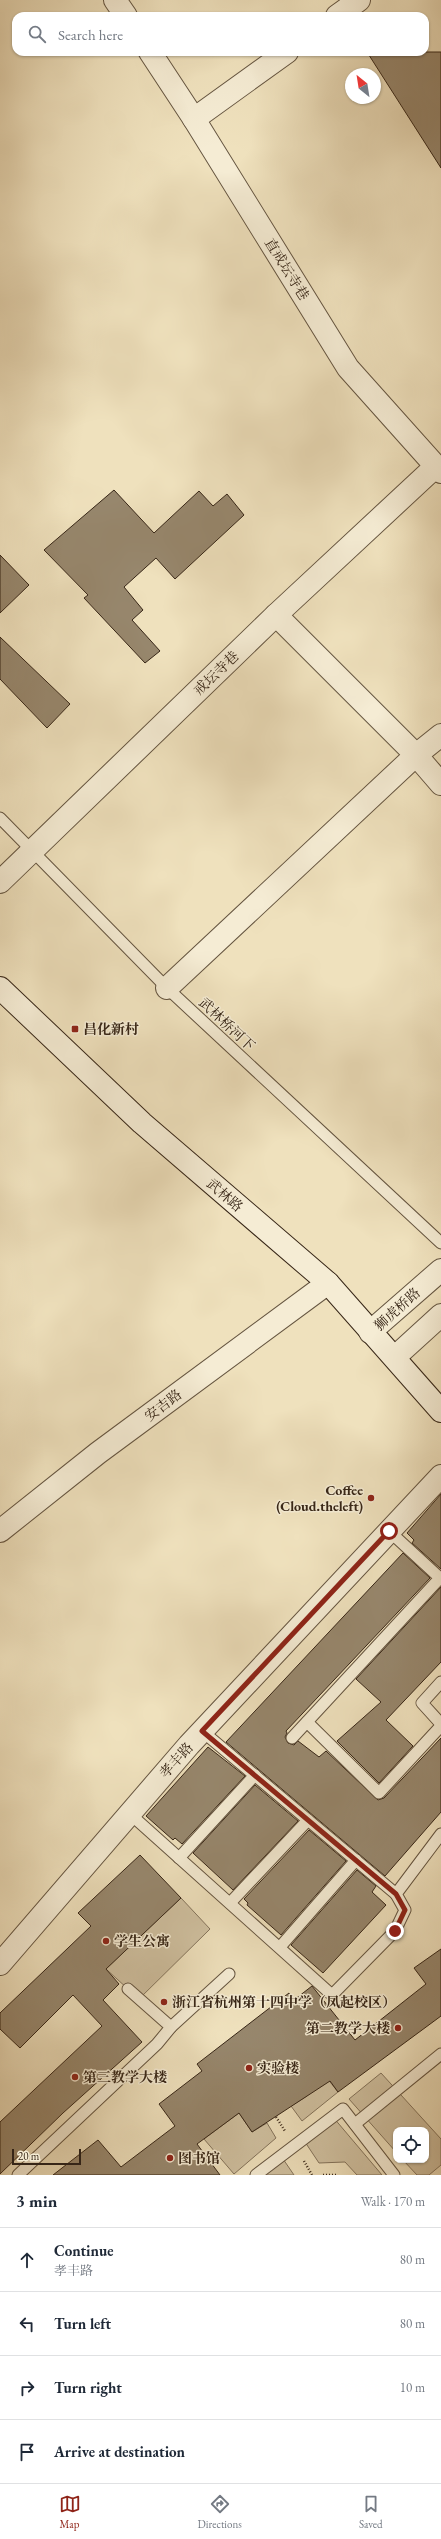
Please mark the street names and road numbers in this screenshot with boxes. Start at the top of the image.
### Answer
street label: 直戒坛寺巷 [261,235,313,303]
street label: 戒坛寺巷 [190,647,242,699]
street label: 武林桥河下 [195,994,259,1054]
street label: 武林路 [203,1174,247,1216]
street label: 狮虎桥路 [370,1284,424,1334]
street label: 安吉路 [141,1385,185,1425]
street label: 孝丰路 [155,1738,197,1782]

